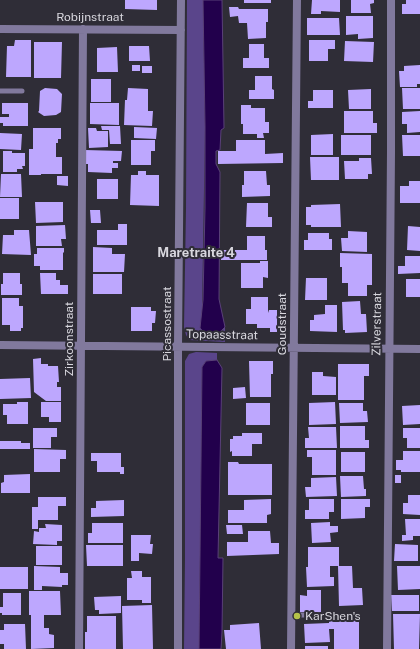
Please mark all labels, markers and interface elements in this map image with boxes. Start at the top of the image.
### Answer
street label: Robijnstraat [56,10,124,24]
district label: Maretraite 4 [157,245,235,261]
street label: Picassostraat [160,286,174,362]
street label: Zilverstraat [369,292,385,356]
street label: Goudstraat [275,293,289,355]
street label: Zirkoonstraat [62,302,76,376]
street label: Topaasstraat [186,327,258,343]
place label: KarShen's [305,609,361,623]
marker: KarShen's [292,611,302,621]

